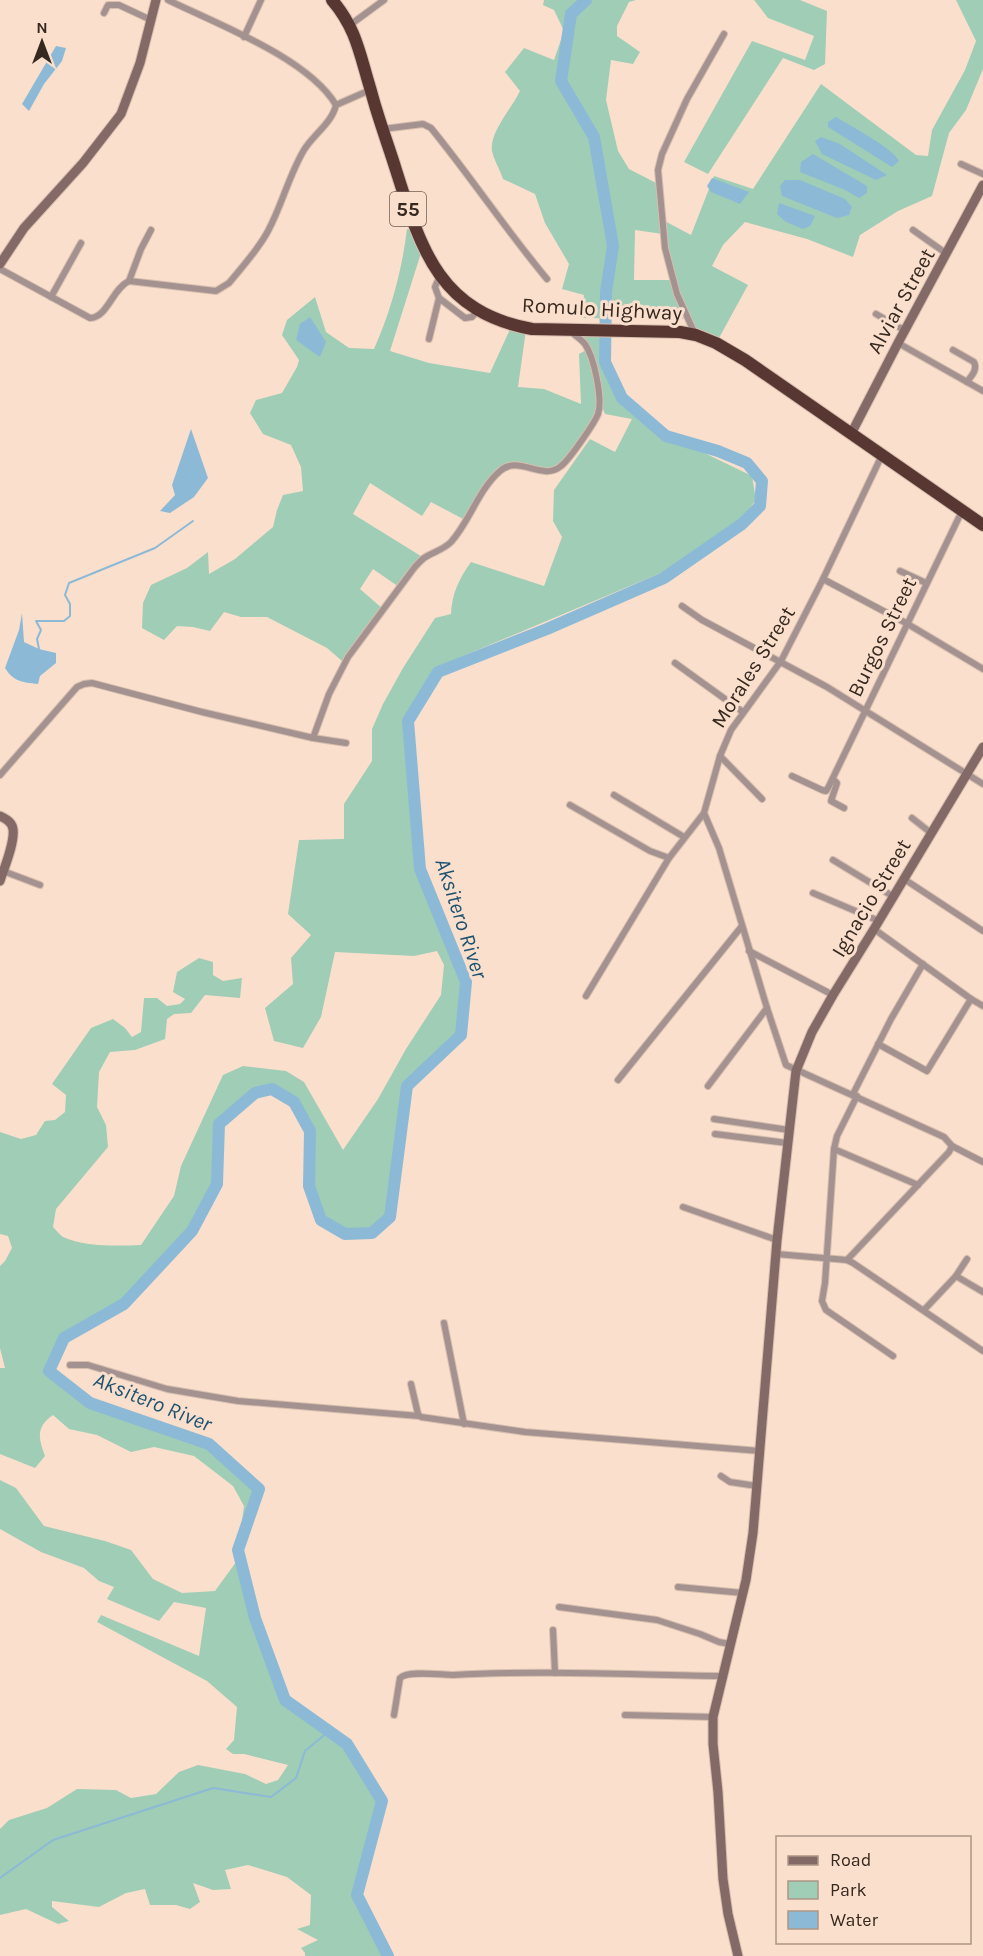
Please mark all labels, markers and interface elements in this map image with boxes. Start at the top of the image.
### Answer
north arrow [12,12,72,72]
text: N [36,18,48,37]
road number: 55 [390,192,426,226]
street label: Alviar Street [862,244,940,358]
street label: Romulo Highway [521,293,683,325]
street label: Burgos Street [843,573,921,701]
street label: Morales Street [706,602,800,732]
street label: Ignacio Street [826,835,916,961]
water label: Aksitero River [429,855,493,983]
water label: Aksitero River [90,1366,217,1438]
legend [776,1836,971,1944]
text: Road [830,1849,871,1871]
text: Park [830,1879,867,1901]
text: Water [830,1909,878,1931]

